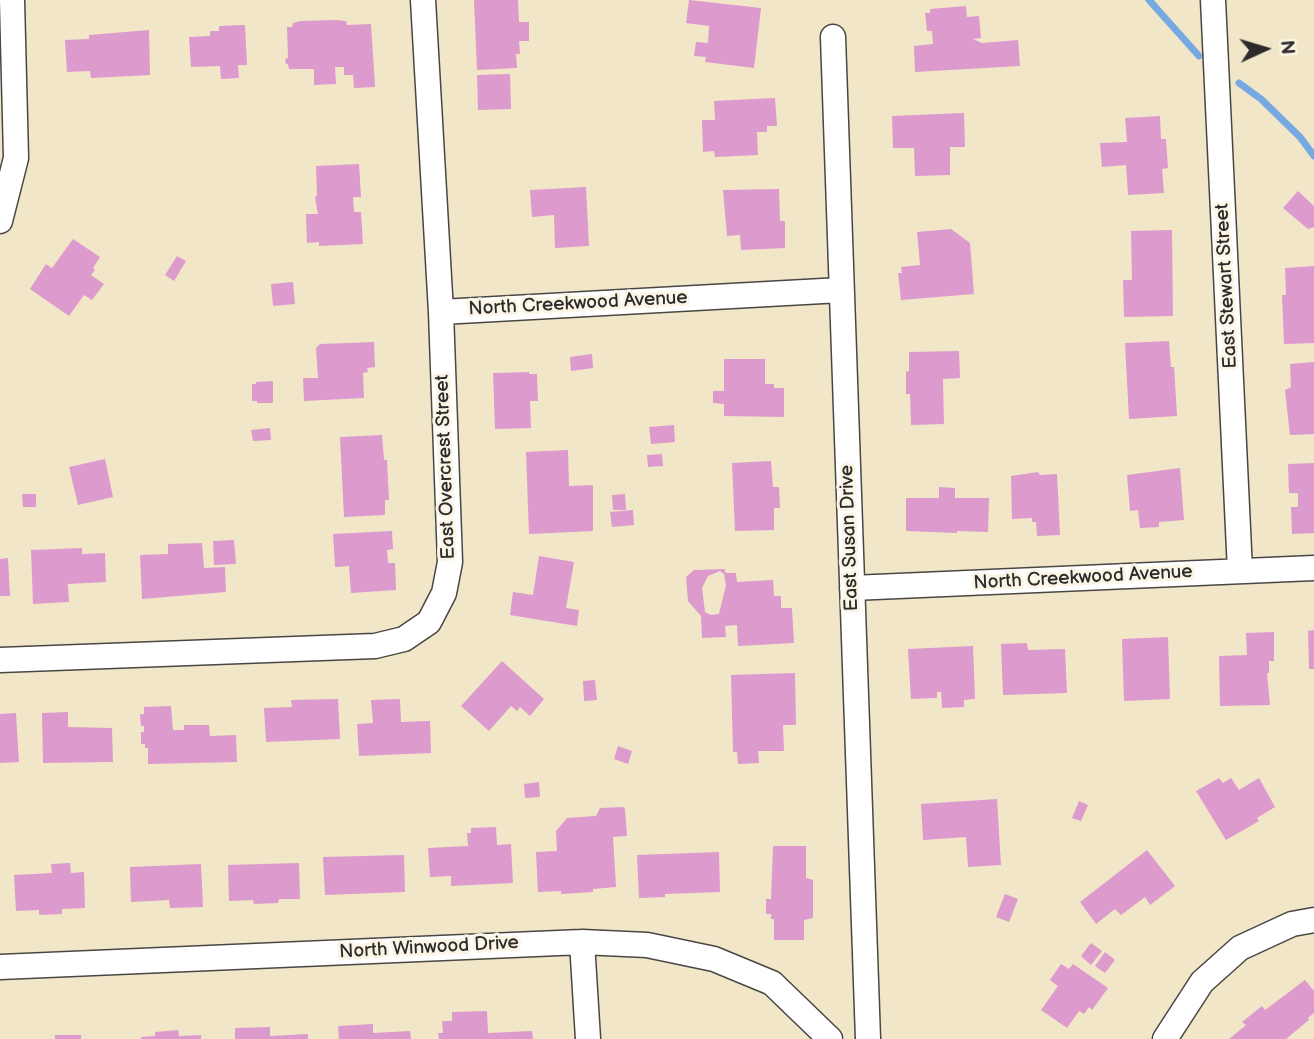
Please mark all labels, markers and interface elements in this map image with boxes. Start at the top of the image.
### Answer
north arrow [1230,14,1300,84]
text: N [1274,40,1298,55]
street label: East Stewart Street [1211,203,1243,369]
street label: North Creekwood Avenue [468,287,688,321]
street label: East Overcrest Street [431,374,461,560]
street label: East Susan Drive [836,464,864,612]
street label: North Creekwood Avenue [973,561,1193,595]
street label: North Winwood Drive [339,932,519,964]

